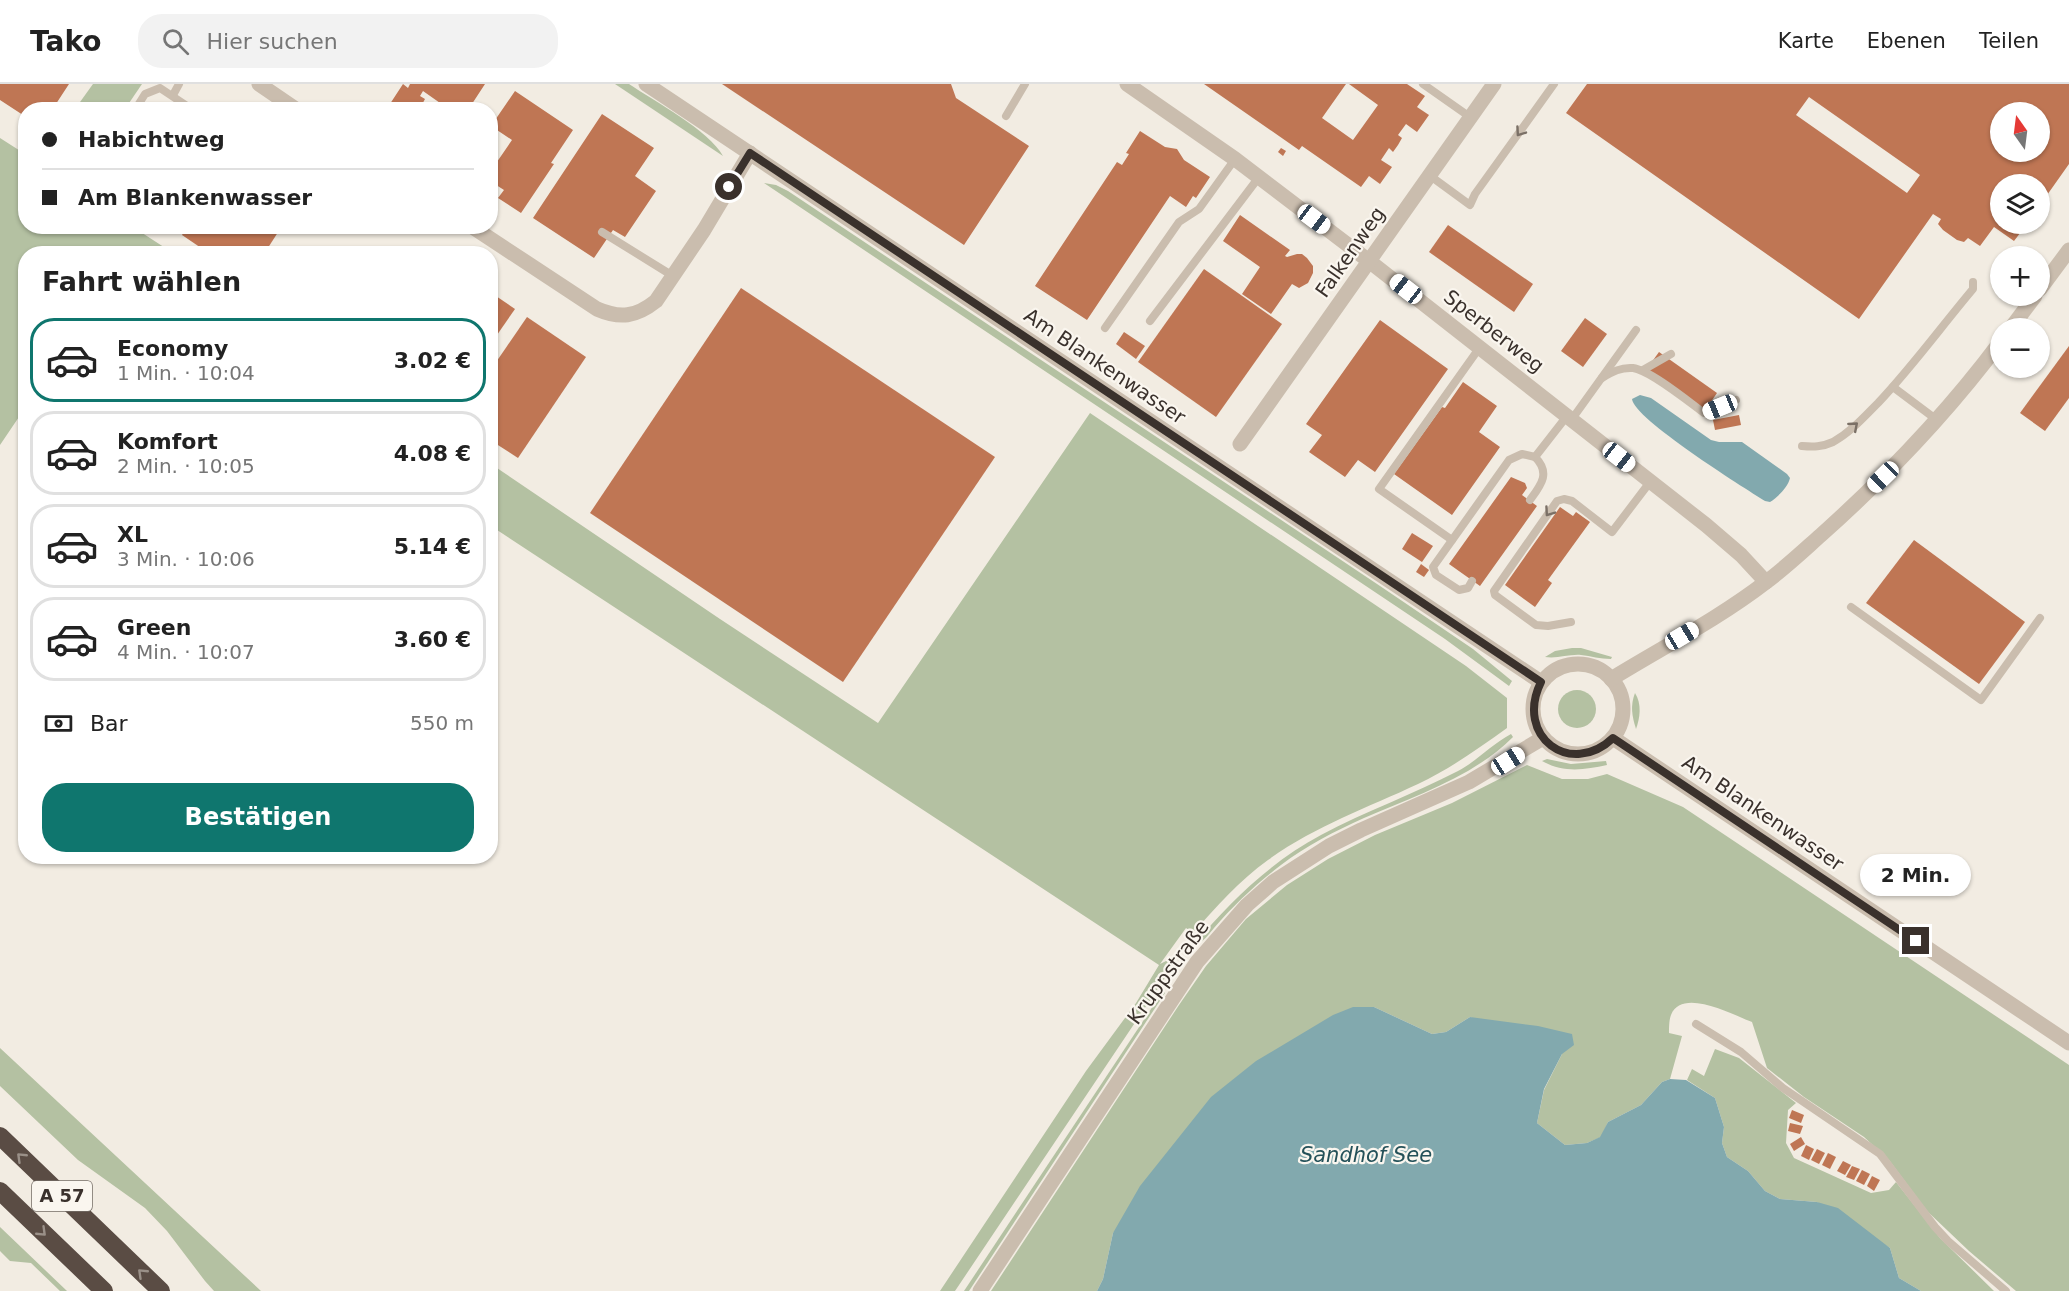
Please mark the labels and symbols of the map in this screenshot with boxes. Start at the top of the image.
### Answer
north arrow [1990,102,2050,162]
one-way arrow [1516,125,1527,136]
route start [715,173,742,200]
car [1294,201,1334,237]
street label: Falkenweg [1310,202,1390,302]
car [1386,271,1426,307]
street label: Sperberweg [1439,284,1549,378]
street label: Am Blankenwasser [1020,303,1191,429]
car [1700,392,1740,422]
one-way arrow [1847,422,1858,433]
car [1599,439,1639,475]
car [1864,458,1902,496]
one-way arrow [1545,506,1556,517]
car [1662,619,1702,653]
car [1488,744,1528,778]
street label: Am Blankenwasser [1678,750,1849,876]
callout: 2 Min. [1860,854,1972,896]
street label: Kruppstraße [1122,915,1214,1029]
route end [1902,927,1929,954]
water label: Sandhof See [1300,1143,1432,1167]
one-way arrow [17,1153,28,1164]
road number: A 57 [32,1181,92,1211]
one-way arrow [36,1225,46,1236]
one-way arrow [139,1269,149,1280]

